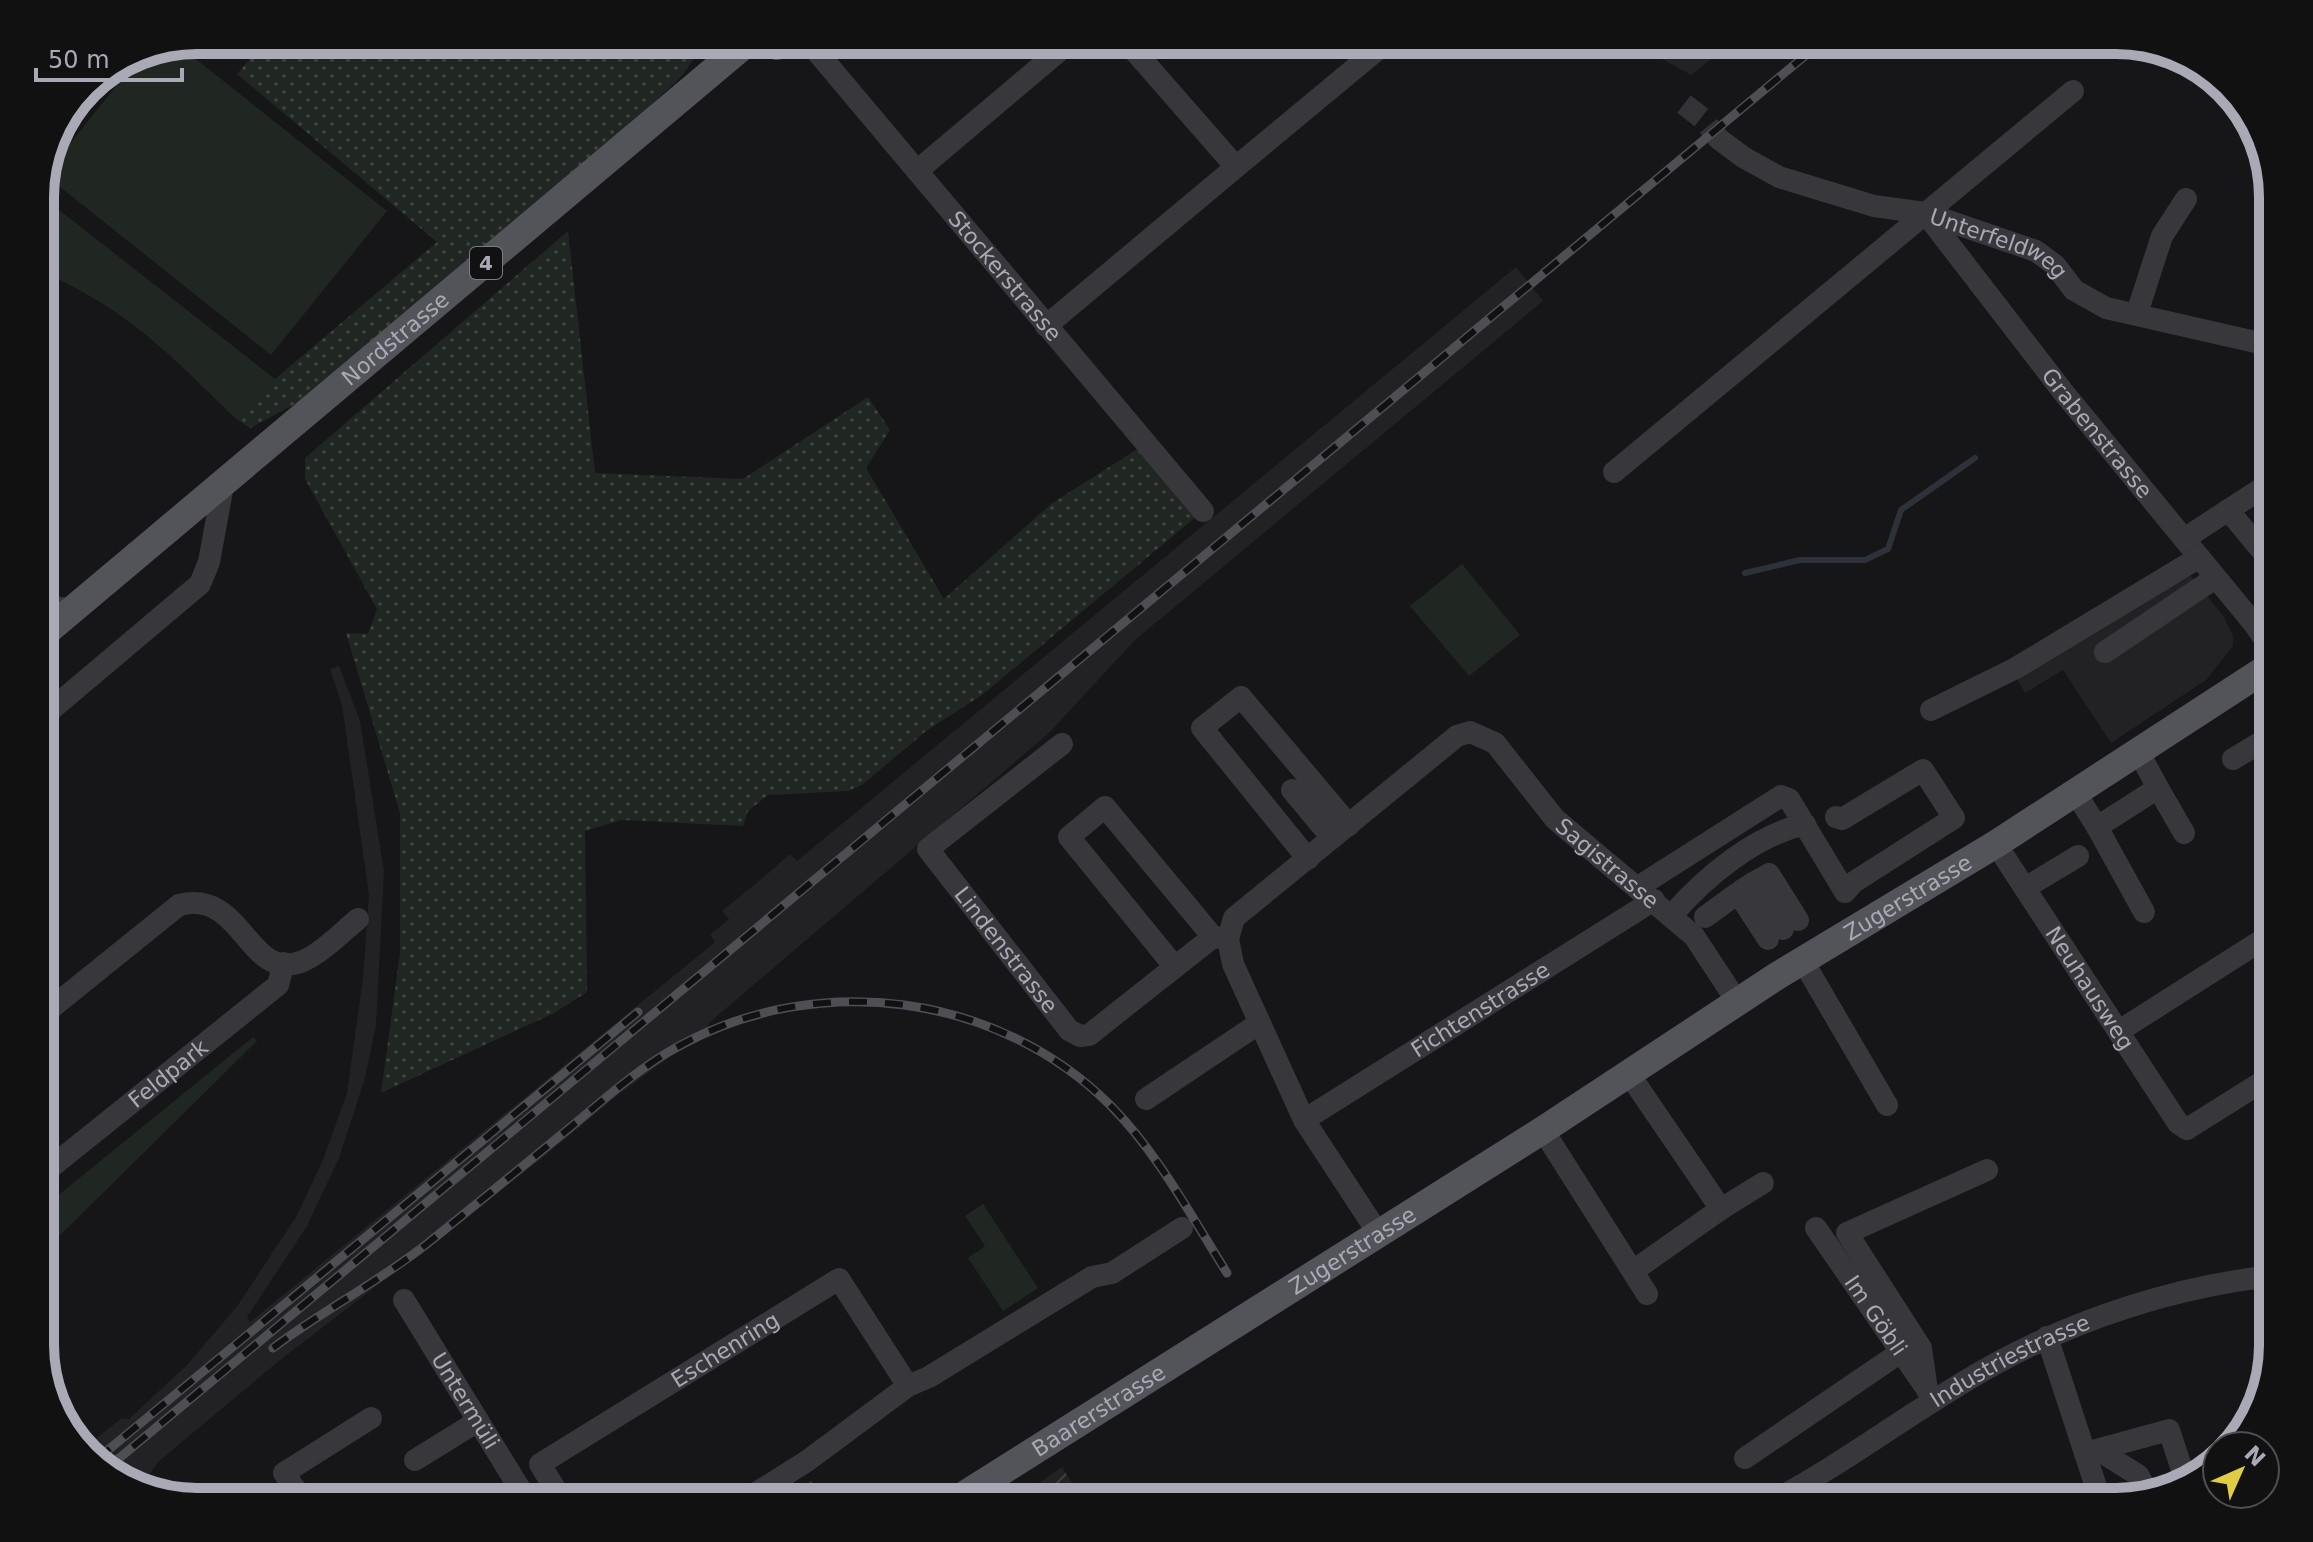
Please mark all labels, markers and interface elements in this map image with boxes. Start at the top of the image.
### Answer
scale bar [36,32,182,82]
text: 50 m [48,46,110,74]
street label: Unterfeldweg [1926,204,2073,283]
street label: Stockerstrasse [943,206,1066,346]
road number: 4 [470,247,502,279]
street label: Nordstrasse [337,287,454,391]
street label: Grabenstrasse [2037,363,2157,503]
street label: Sagistrasse [1551,813,1664,914]
street label: Zugerstrasse [1839,850,1976,946]
street label: Lindenstrasse [949,882,1063,1018]
street label: Neuhausweg [2040,922,2139,1055]
street label: Fichtenstrasse [1407,957,1554,1062]
street label: Feldpark [124,1034,213,1113]
street label: Zugerstrasse [1285,1202,1420,1300]
street label: Im Göbli [1839,1271,1912,1360]
street label: Eschenring [667,1307,784,1393]
street label: Industriestrasse [1926,1310,2093,1413]
street label: Untermüli [426,1348,504,1454]
street label: Baarerstrasse [1028,1359,1170,1462]
north arrow [2201,1430,2281,1510]
text: N [2239,1441,2270,1472]

